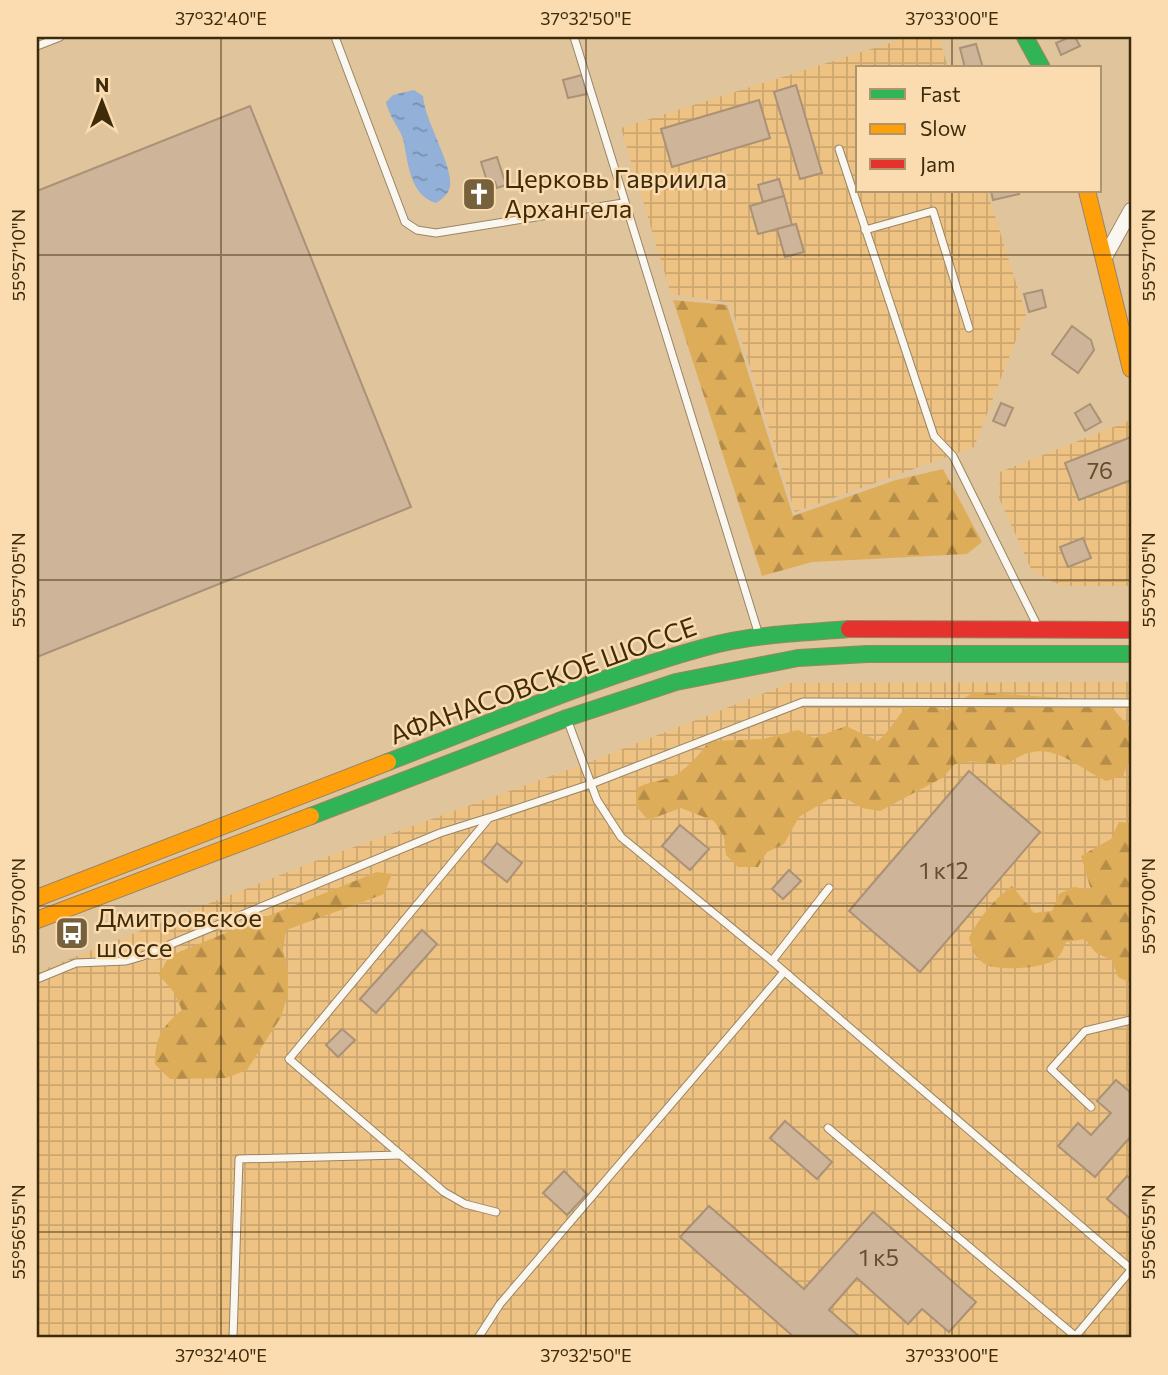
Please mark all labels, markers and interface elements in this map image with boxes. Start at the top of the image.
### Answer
text: 37°32'40"E [175,7,267,29]
text: 37°32'50"E [540,7,632,29]
text: 37°33'00"E [905,7,999,29]
north arrow [66,66,136,136]
legend [856,66,1102,192]
text: N [95,73,109,96]
text: Fast [920,81,961,106]
text: Slow [920,115,967,140]
text: Jam [920,151,955,176]
place label: Церковь Гавриила Архангела [504,162,727,223]
church icon: Церковь Гавриила Архангела [460,175,498,213]
text: 55°57'10"N [7,209,29,301]
text: 55°57'10"N [1137,209,1159,301]
house number: 76 [1087,456,1113,484]
text: 55°57'05"N [7,533,29,628]
text: 55°57'05"N [1137,533,1159,628]
street label: АФАНАСОВСКОЕ ШОССЕ [385,610,700,750]
house number: 1 к12 [919,856,969,884]
text: 55°57'00"N [7,858,29,954]
text: 55°57'00"N [1137,858,1159,954]
place label: Дмитровское шоссе [96,901,262,962]
bus stop icon: Дмитровское шоссе [53,914,91,952]
text: 55°56'55"N [7,1184,29,1280]
text: 55°56'55"N [1137,1184,1159,1280]
house number: 1 к5 [859,1243,899,1271]
text: 37°32'40"E [175,1344,267,1366]
text: 37°32'50"E [540,1344,632,1366]
text: 37°33'00"E [905,1344,999,1366]

